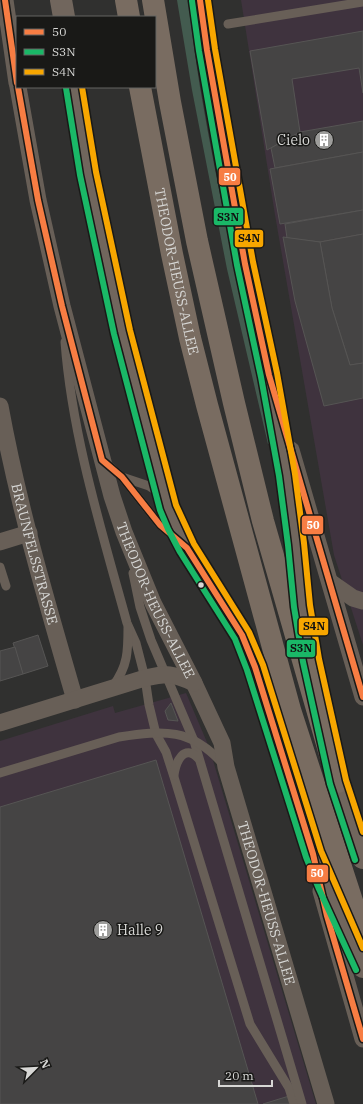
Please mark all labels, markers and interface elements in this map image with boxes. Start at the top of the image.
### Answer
legend [16,16,156,88]
text: 50 [52,24,66,39]
text: S3N [52,44,76,59]
text: S4N [52,64,76,79]
building icon: Cielo [313,129,335,151]
place label: Cielo [277,131,310,149]
line badge: 50 [218,167,241,186]
text: 50 [223,170,237,184]
street label: THEODOR-HEUSS-ALLEE [151,186,203,357]
line badge: S3N [213,207,244,226]
text: S3N [217,210,239,224]
line badge: S4N [234,229,264,248]
text: S4N [238,231,260,245]
street label: BRAUNFELSSTRASSE [7,482,62,627]
line badge: 50 [301,515,324,535]
text: 50 [306,518,320,532]
street label: THEODOR-HEUSS-ALLEE [112,520,199,681]
unlabelled marker [196,580,206,590]
line badge: S4N [298,617,329,636]
text: S4N [303,619,325,633]
line badge: S3N [286,639,316,658]
text: S3N [290,641,312,655]
street label: THEODOR-HEUSS-ALLEE [234,819,299,987]
line badge: 50 [306,864,329,883]
text: 50 [310,866,324,880]
building icon: Halle 9 [92,919,114,941]
place label: Halle 9 [117,921,163,939]
north arrow [16,1048,56,1088]
text: N [37,1057,53,1071]
scale bar [219,1062,272,1088]
text: 20 m [225,1068,254,1083]

